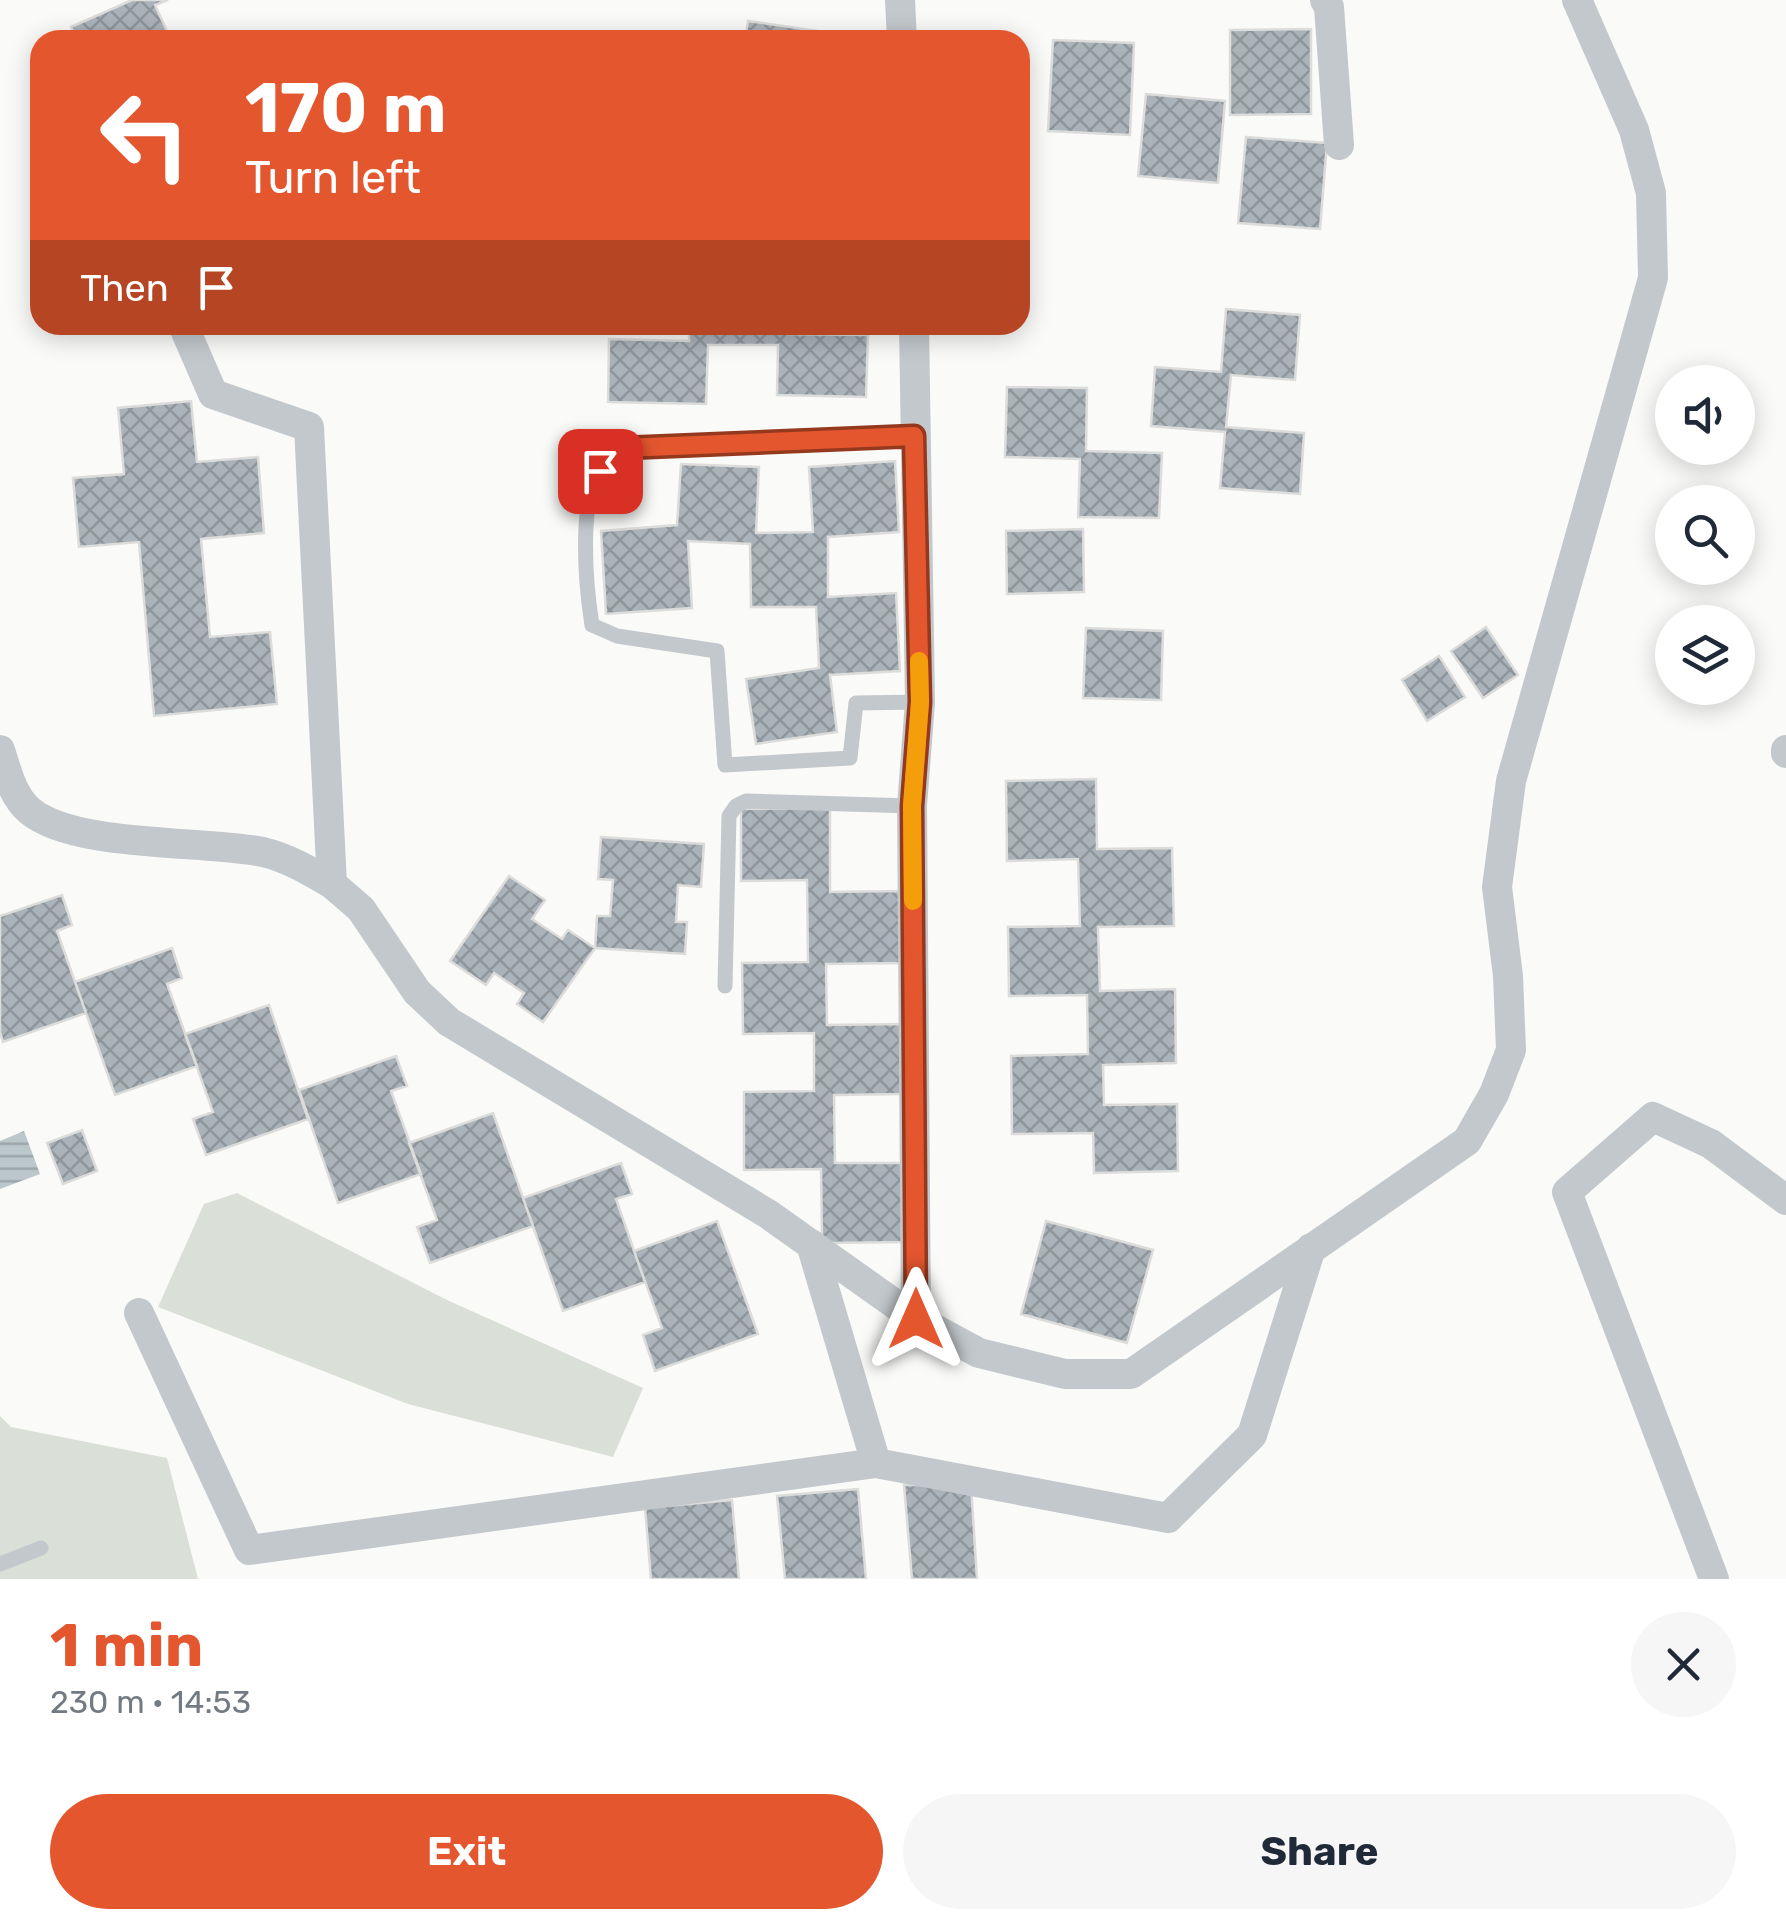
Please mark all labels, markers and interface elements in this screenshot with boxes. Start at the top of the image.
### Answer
text: 170 m [245,67,447,150]
icon: left [80,70,210,200]
text: Turn left [245,151,421,204]
icon: arrive [189,260,244,315]
text: Then [80,265,169,311]
map controls [1655,365,1755,705]
button: sound [1655,365,1755,465]
pin [558,429,643,514]
icon: arrive [573,444,628,499]
button: search [1655,485,1755,585]
button: layers [1655,605,1755,705]
position arrow [864,1267,968,1371]
text: 1 min [50,1610,203,1681]
button: close [1631,1612,1736,1717]
text: 230 m · 14:53 [50,1683,251,1721]
button: Exit [50,1794,883,1909]
button: Share [903,1794,1736,1909]

